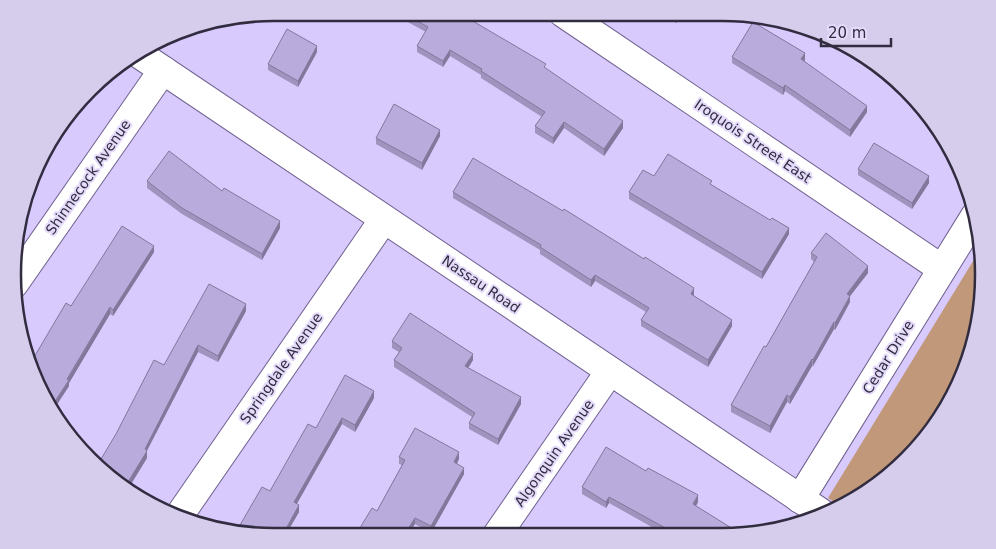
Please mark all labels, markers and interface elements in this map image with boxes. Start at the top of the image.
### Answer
scale bar [821,15,891,47]
text: 20 m [828,24,866,42]
street label: Iroquois Street East [692,96,815,186]
street label: Shinnecock Avenue [42,116,134,238]
street label: Nassau Road [439,252,523,316]
street label: Springdale Avenue [237,310,325,426]
street label: Cedar Drive [859,317,917,397]
street label: Algonquin Avenue [511,396,597,510]

